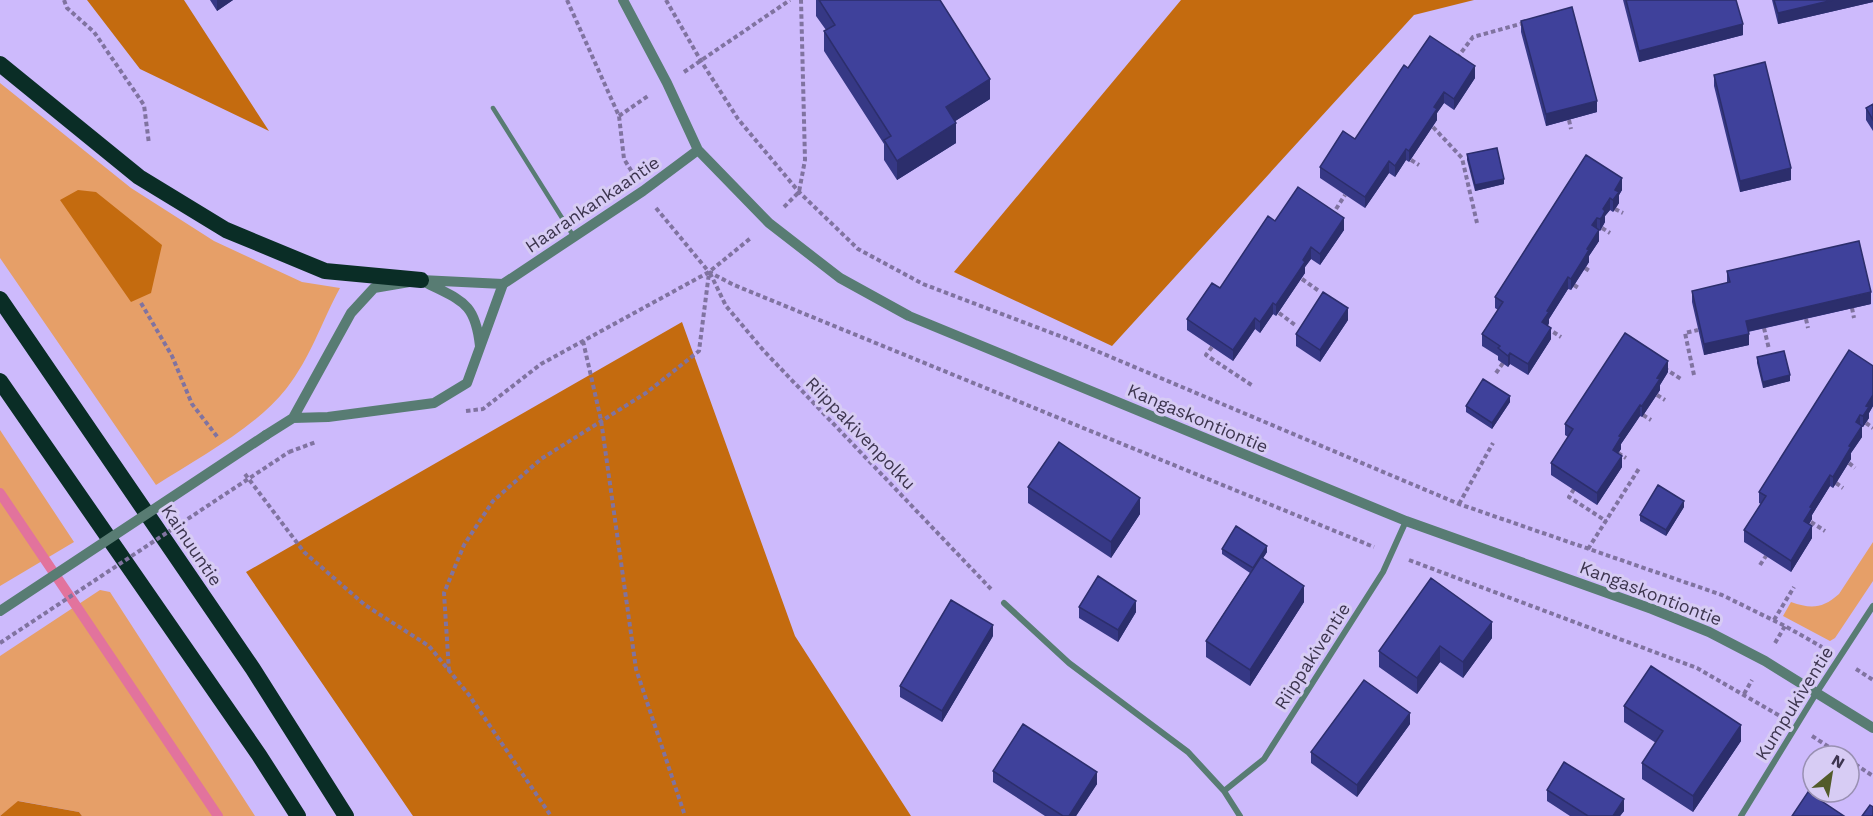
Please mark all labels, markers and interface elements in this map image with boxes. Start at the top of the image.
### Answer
street label: Haarankankaantie [521,151,663,257]
street label: Riippakivenpolku [802,372,920,494]
street label: Kangaskontiontie [1125,379,1271,457]
street label: Kainuuntie [157,500,227,590]
street label: Kangaskontiontie [1577,556,1725,630]
street label: Riippakiventie [1270,599,1354,713]
street label: Kumpukiventie [1751,642,1837,764]
north arrow [1801,744,1861,804]
text: N [1828,750,1848,773]

